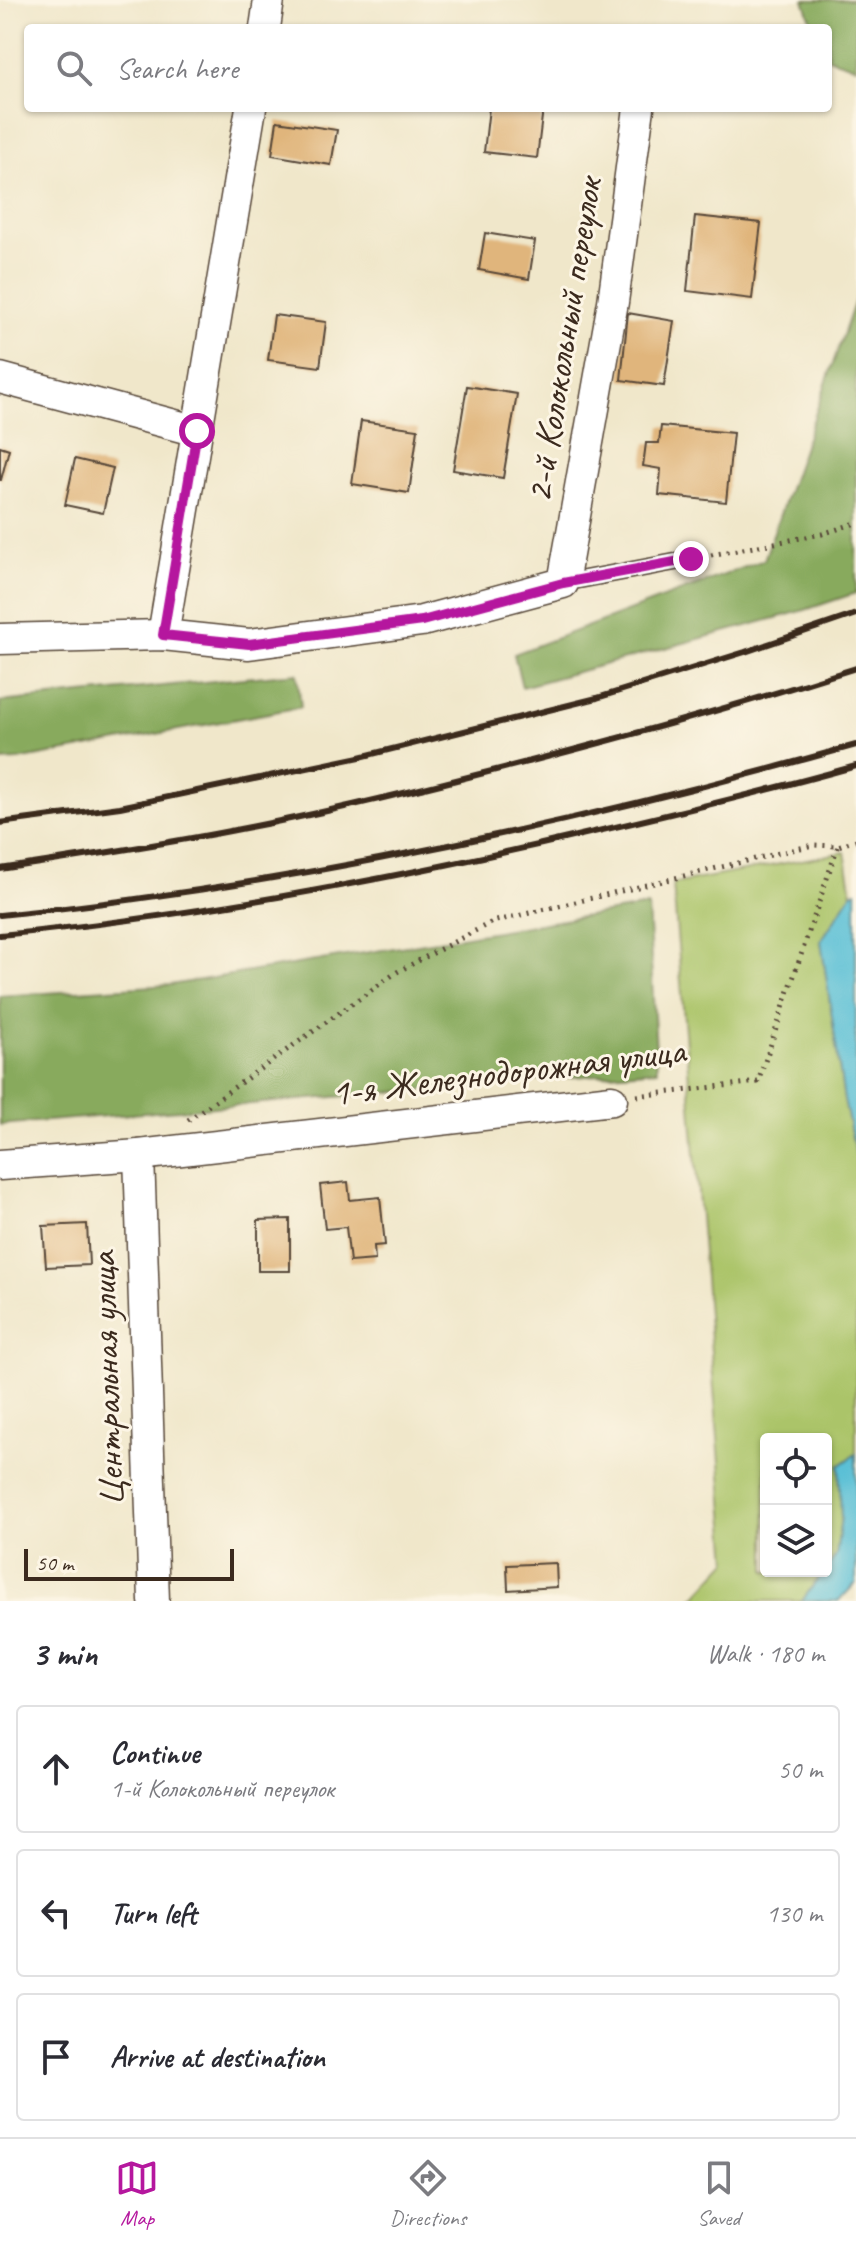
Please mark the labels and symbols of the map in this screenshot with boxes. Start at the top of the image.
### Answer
street label: 2-й Колокольный переулок [515,171,613,506]
route start [179,413,215,449]
route end [673,541,709,577]
street label: 1-я Железнодорожная улица [329,1026,690,1117]
street label: Центральная улица [78,1249,134,1507]
scale bar [24,1545,234,1581]

